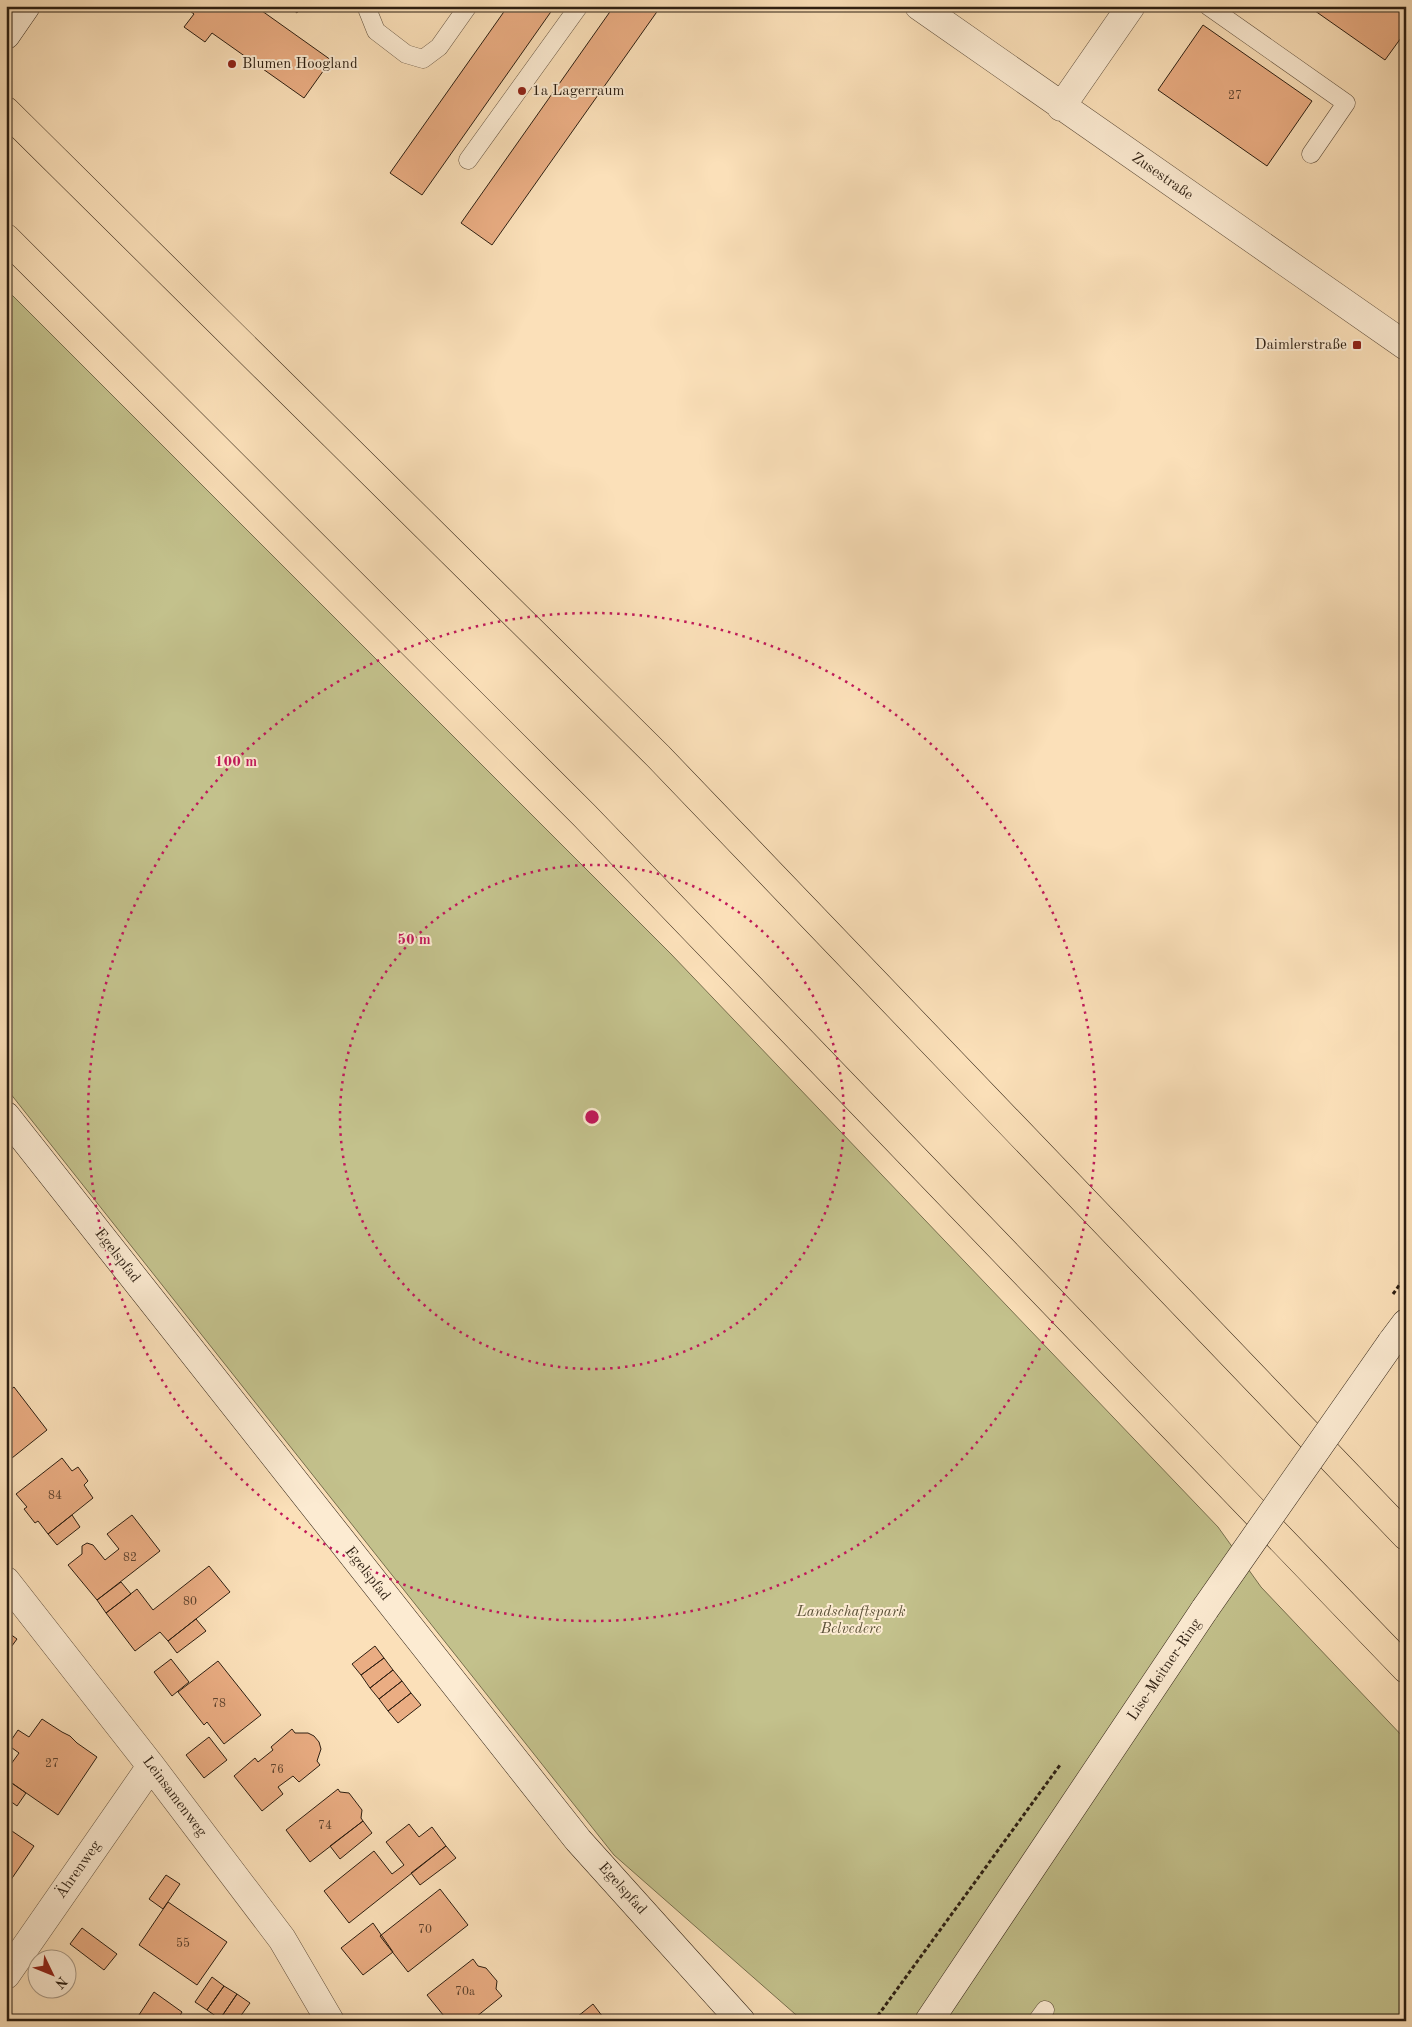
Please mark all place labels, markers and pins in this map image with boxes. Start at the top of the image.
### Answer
place label: Blumen Hoogland [242,57,358,72]
marker: Blumen Hoogland [226,58,238,70]
place label: 1a Lagerraum [532,84,624,99]
marker: 1a Lagerraum [516,85,528,97]
place label: Daimlerstraße [1255,338,1347,353]
marker: Daimlerstraße [1351,339,1363,351]
centre of rings [583,1108,601,1126]

